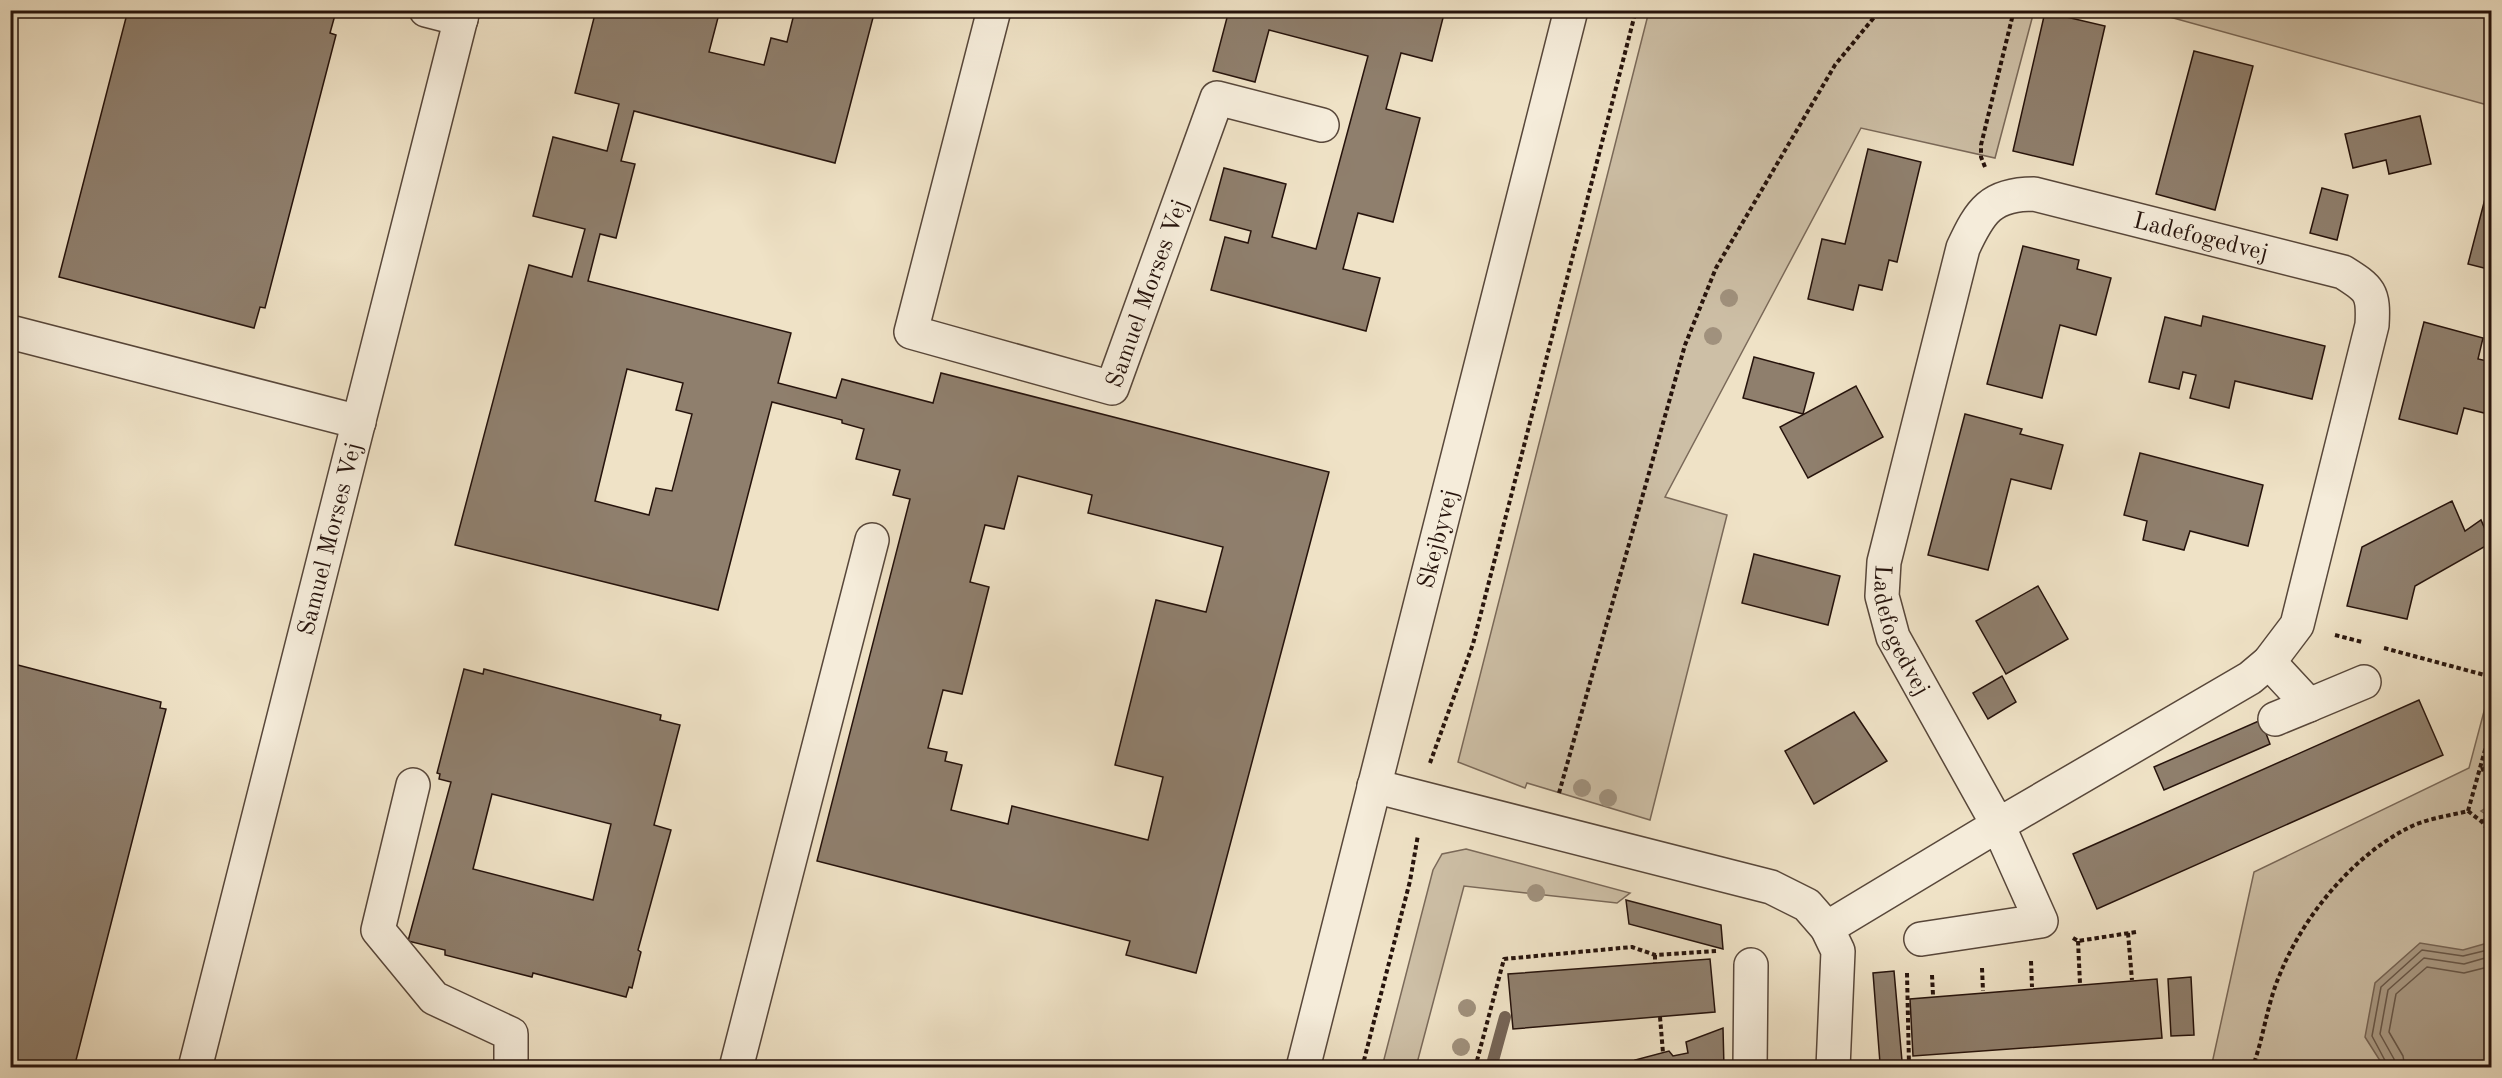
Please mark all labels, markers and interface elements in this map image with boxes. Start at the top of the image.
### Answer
street label: Samuel Morses Vej [1103,197,1193,391]
street label: Ladefogedvej [2131,210,2270,266]
street label: Samuel Morses Vej [295,440,367,638]
street label: Skejbyvej [1415,487,1463,591]
street label: Ladefogedvej [1868,564,1933,700]

